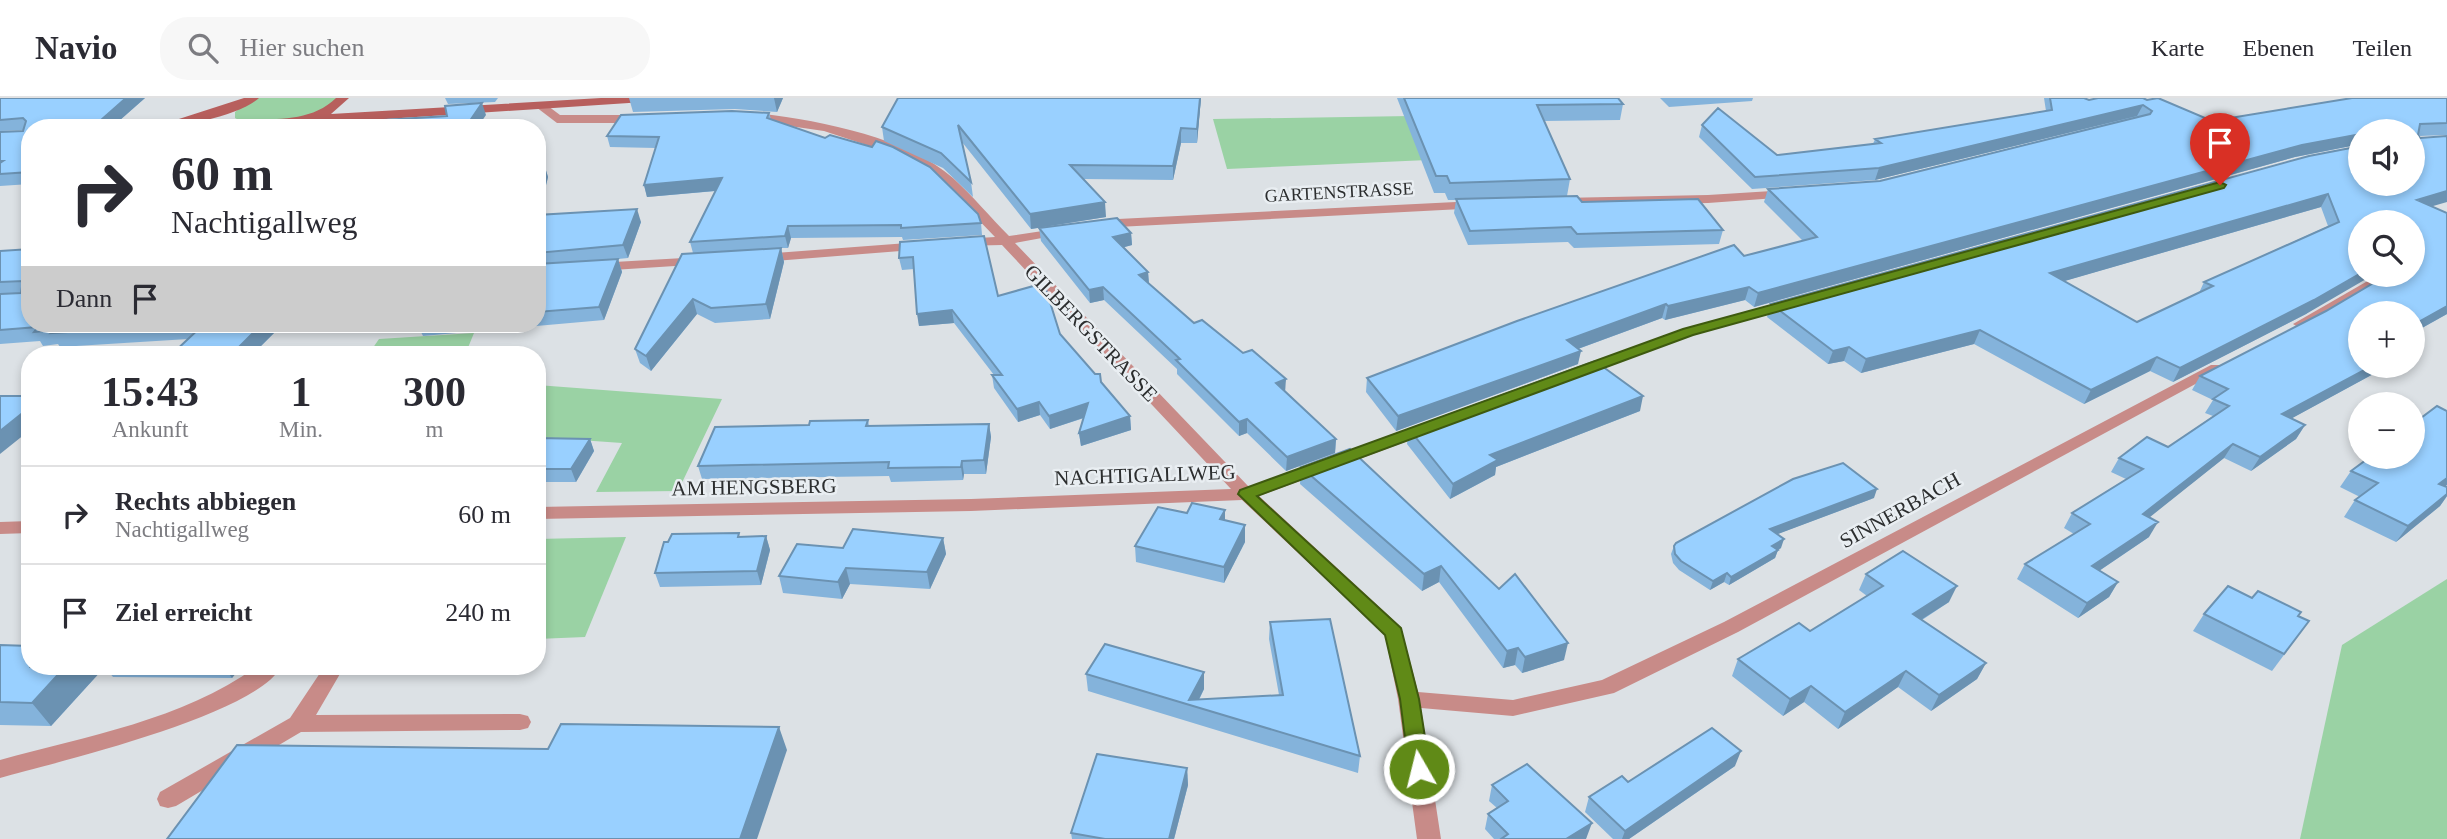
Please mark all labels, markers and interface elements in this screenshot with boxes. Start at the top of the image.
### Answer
search box [160,17,650,80]
icon: search [184,29,222,67]
text: Navio [35,30,118,66]
text: Hier suchen [240,33,364,62]
text: Karte [2151,35,2204,61]
text: Ebenen [2242,35,2314,61]
text: Teilen [2352,35,2412,61]
pin [2190,113,2250,185]
map controls [2348,119,2425,469]
button: sound [2348,119,2425,196]
icon: arrive [2201,124,2239,162]
text: 60 m [171,146,273,201]
icon: right [56,147,147,238]
street label: GARTENSTRASSE [1264,178,1414,206]
text: Nachtigallweg [171,204,358,240]
button: search [2348,210,2425,287]
street label: GILBERGSTRASSE [1020,260,1162,406]
icon: arrive [126,280,164,318]
text: Dann [56,284,112,313]
button: + [2348,301,2425,378]
text: 15:43 [101,369,199,415]
text: 1 [290,369,311,415]
text: 300 [403,369,466,415]
button: − [2348,392,2425,469]
text: Ankunft [112,417,188,442]
text: Min. [279,417,323,442]
text: m [426,417,443,442]
street label: NACHTIGALLWEG [1054,460,1236,490]
street label: SINNERBACH [1836,467,1964,553]
street label: AM HENGSBERG [671,474,837,500]
text: Rechts abbiegen [115,487,296,516]
icon: right [56,496,94,534]
text: 60 m [458,500,511,529]
text: Nachtigallweg [115,517,249,542]
icon: arrive [56,594,94,632]
text: Ziel erreicht [115,598,252,627]
text: 240 m [445,598,511,627]
position arrow [1382,732,1456,806]

